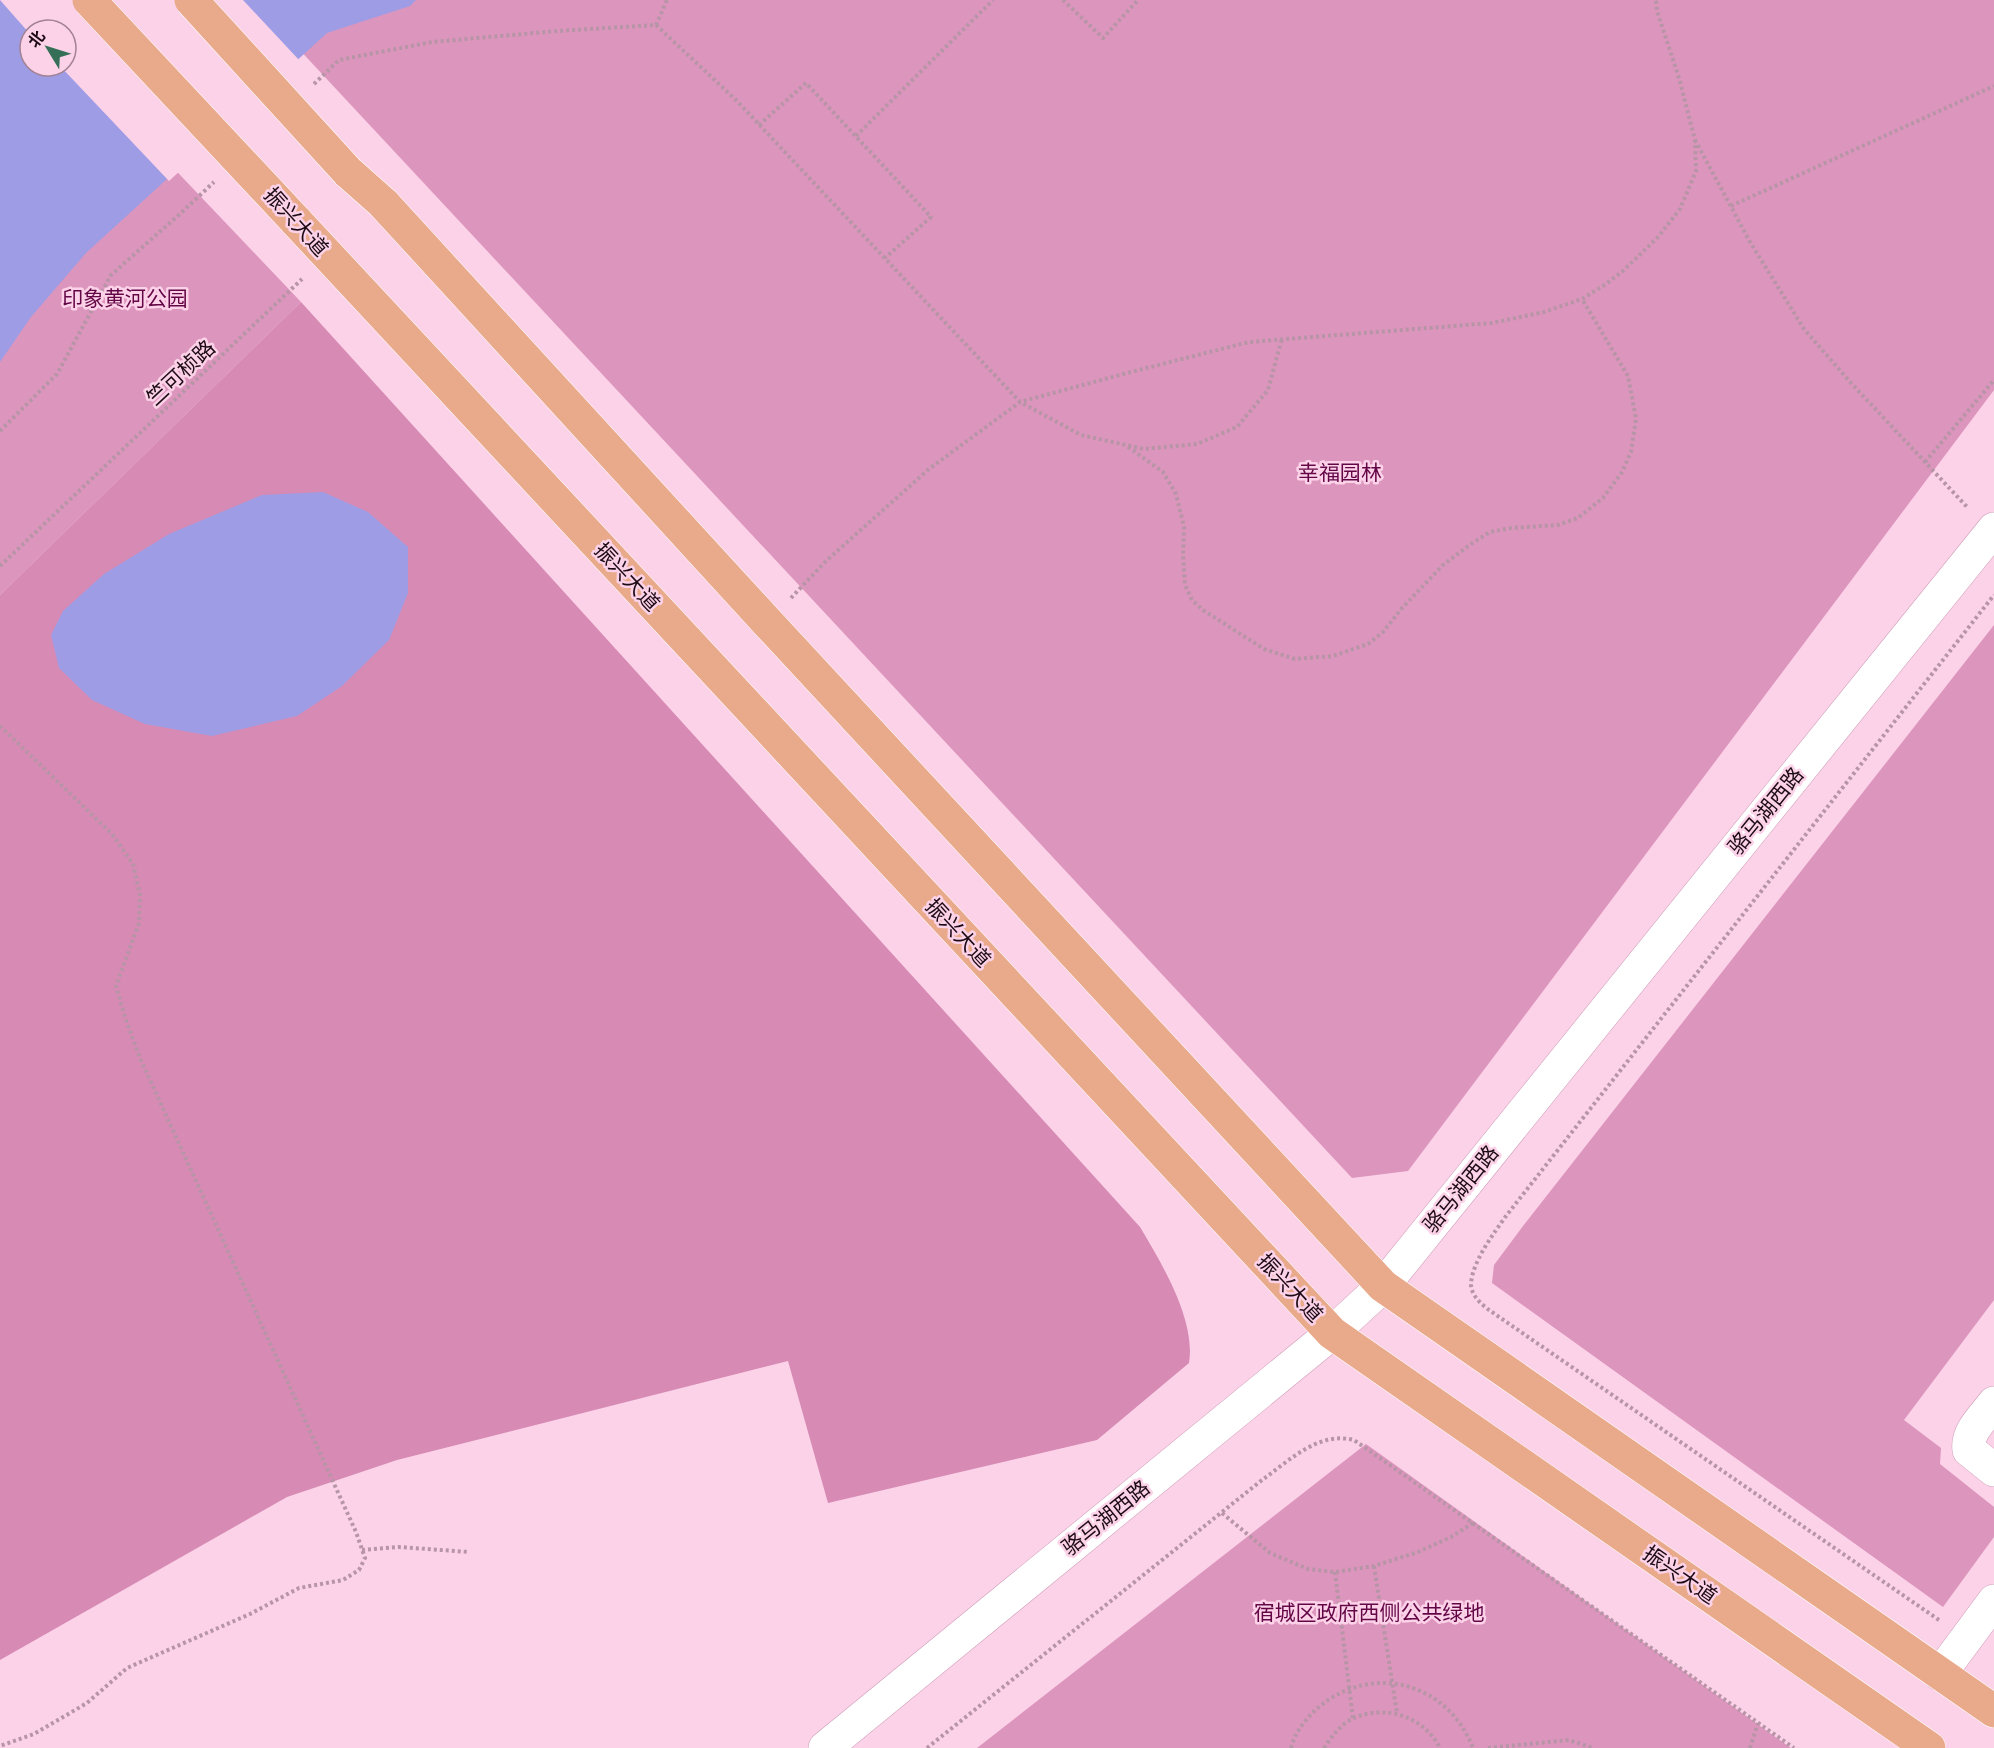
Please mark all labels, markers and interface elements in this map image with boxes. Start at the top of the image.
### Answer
north arrow [18,18,78,78]
text: 北 [23,26,48,51]
street label: 振兴大道 [260,181,335,261]
park label: 印象黄河公园 [62,285,188,310]
street label: 竺可桢路 [141,334,219,410]
park label: 幸福园林 [1298,459,1382,484]
street label: 振兴大道 [590,537,666,615]
street label: 骆马湖西路 [1722,761,1808,859]
street label: 振兴大道 [921,893,997,971]
street label: 骆马湖西路 [1417,1139,1503,1237]
street label: 振兴大道 [1253,1248,1329,1326]
street label: 骆马湖西路 [1056,1474,1154,1560]
street label: 振兴大道 [1639,1539,1722,1608]
park label: 宿城区政府西侧公共绿地 [1254,1599,1485,1624]

